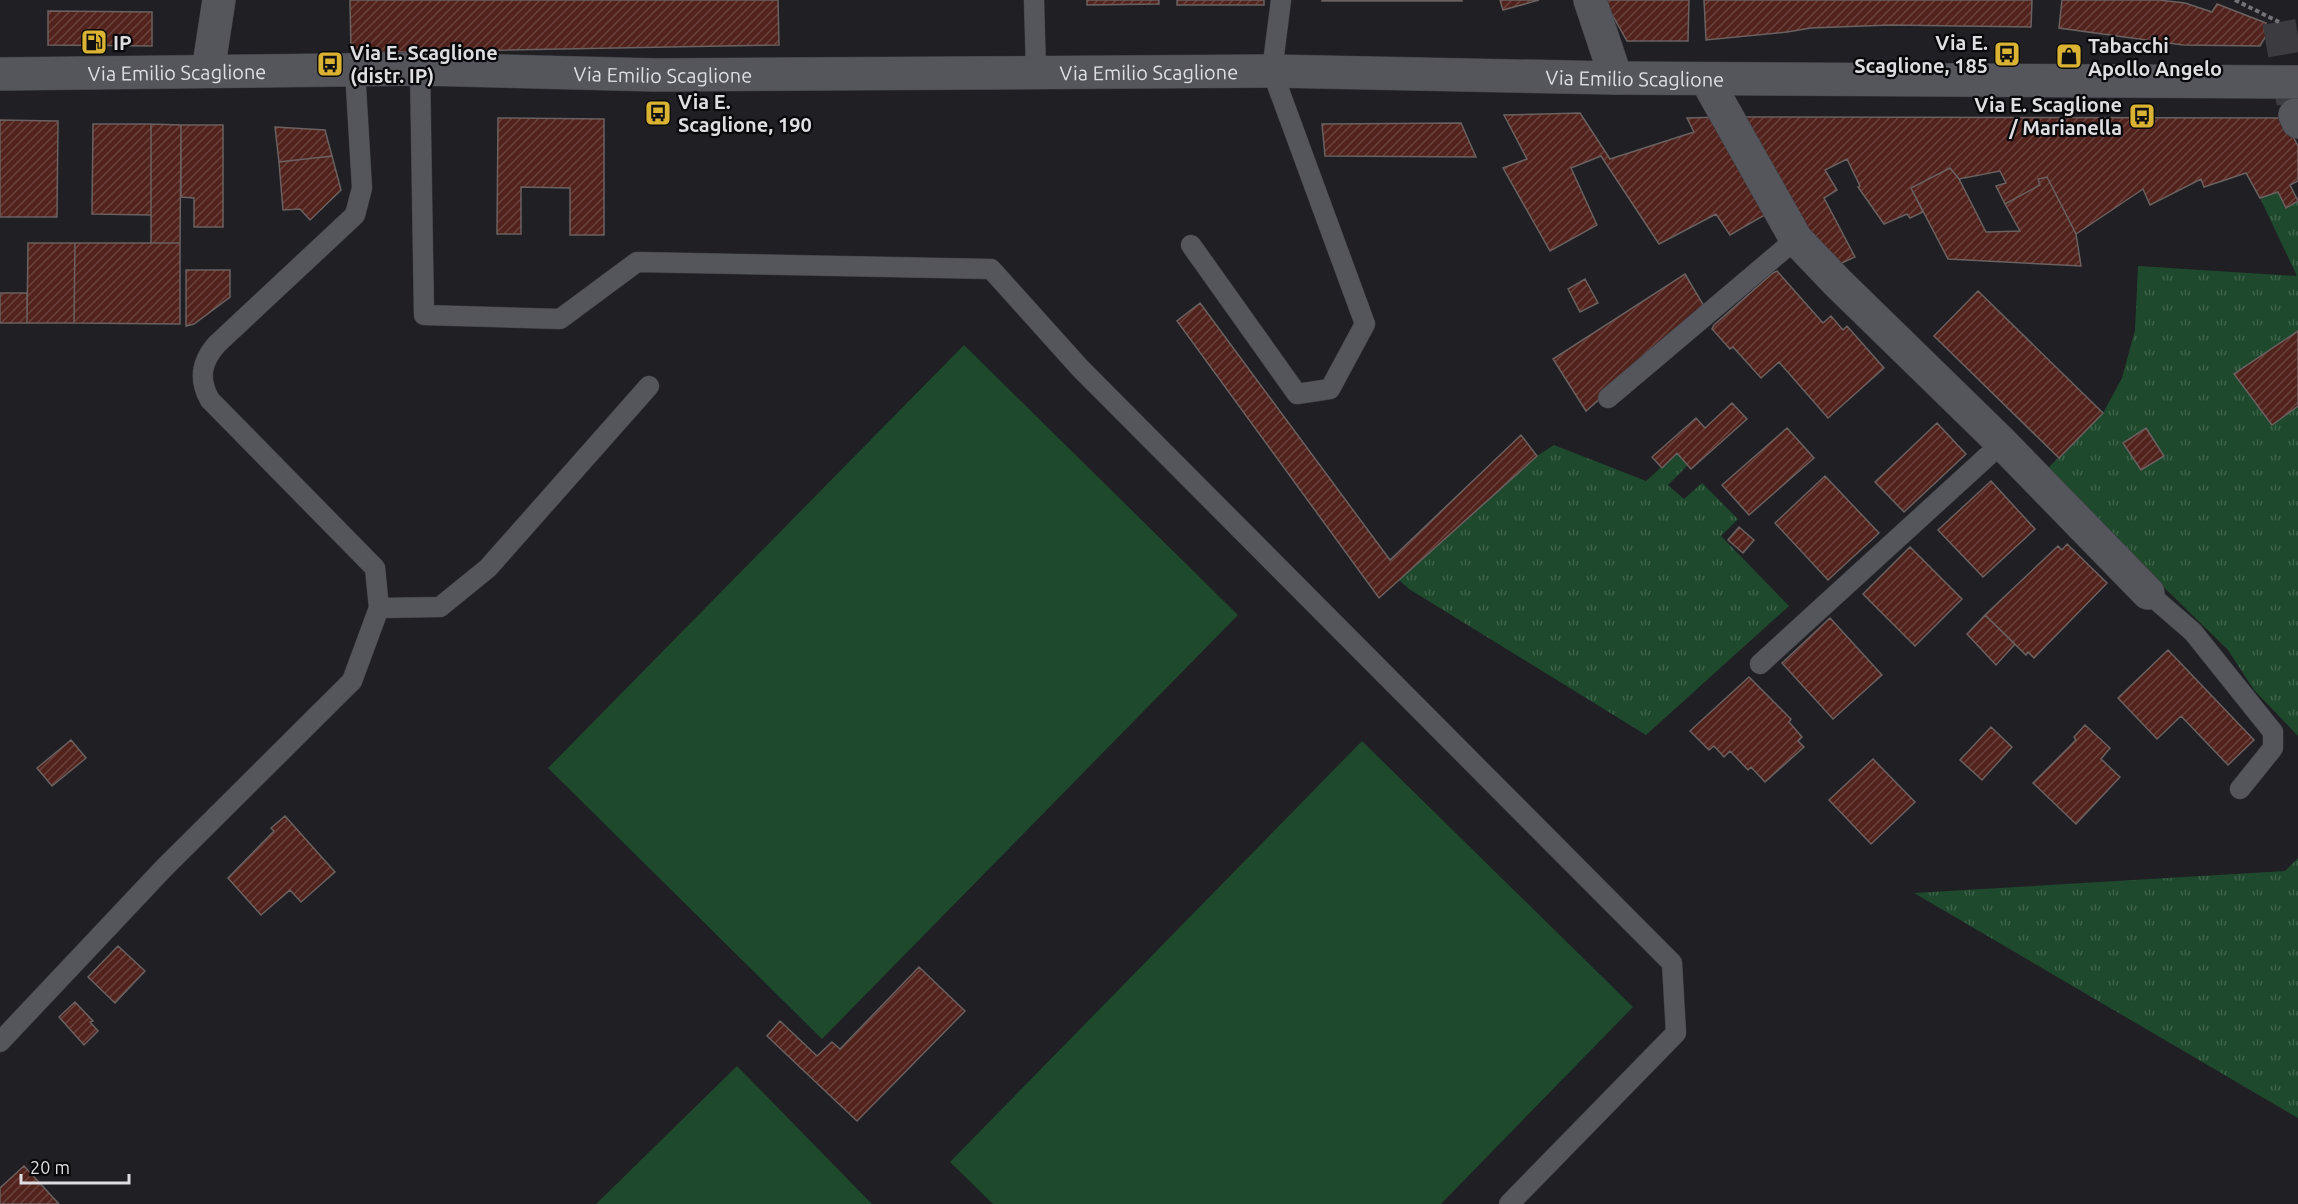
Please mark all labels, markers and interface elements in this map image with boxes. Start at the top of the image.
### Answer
fuel station icon: IP [79,27,109,57]
place label: IP [113,31,132,54]
place label: Via E. Scaglione, 185 [1854,31,1988,77]
place label: Tabacchi Apollo Angelo [2088,34,2222,80]
bus stop icon: Via E. Scaglione, 185 [1992,39,2022,69]
place label: Via E. Scaglione (distr. IP) [350,41,498,87]
shop icon: Tabacchi Apollo Angelo [2054,41,2084,71]
bus stop icon: Via E. Scaglione (distr. IP) [315,49,345,79]
street label: Via Emilio Scaglione [88,59,266,84]
street label: Via Emilio Scaglione [1059,60,1238,84]
street label: Via Emilio Scaglione [573,61,752,87]
street label: Via Emilio Scaglione [1545,65,1724,90]
place label: Via E. Scaglione, 190 [678,90,812,136]
place label: Via E. Scaglione / Marianella [1974,93,2122,139]
bus stop icon: Via E. Scaglione, 190 [643,98,673,128]
bus stop icon: Via E. Scaglione / Marianella [2127,101,2157,131]
scale bar [21,1147,129,1185]
text: 20 m [30,1157,70,1177]

